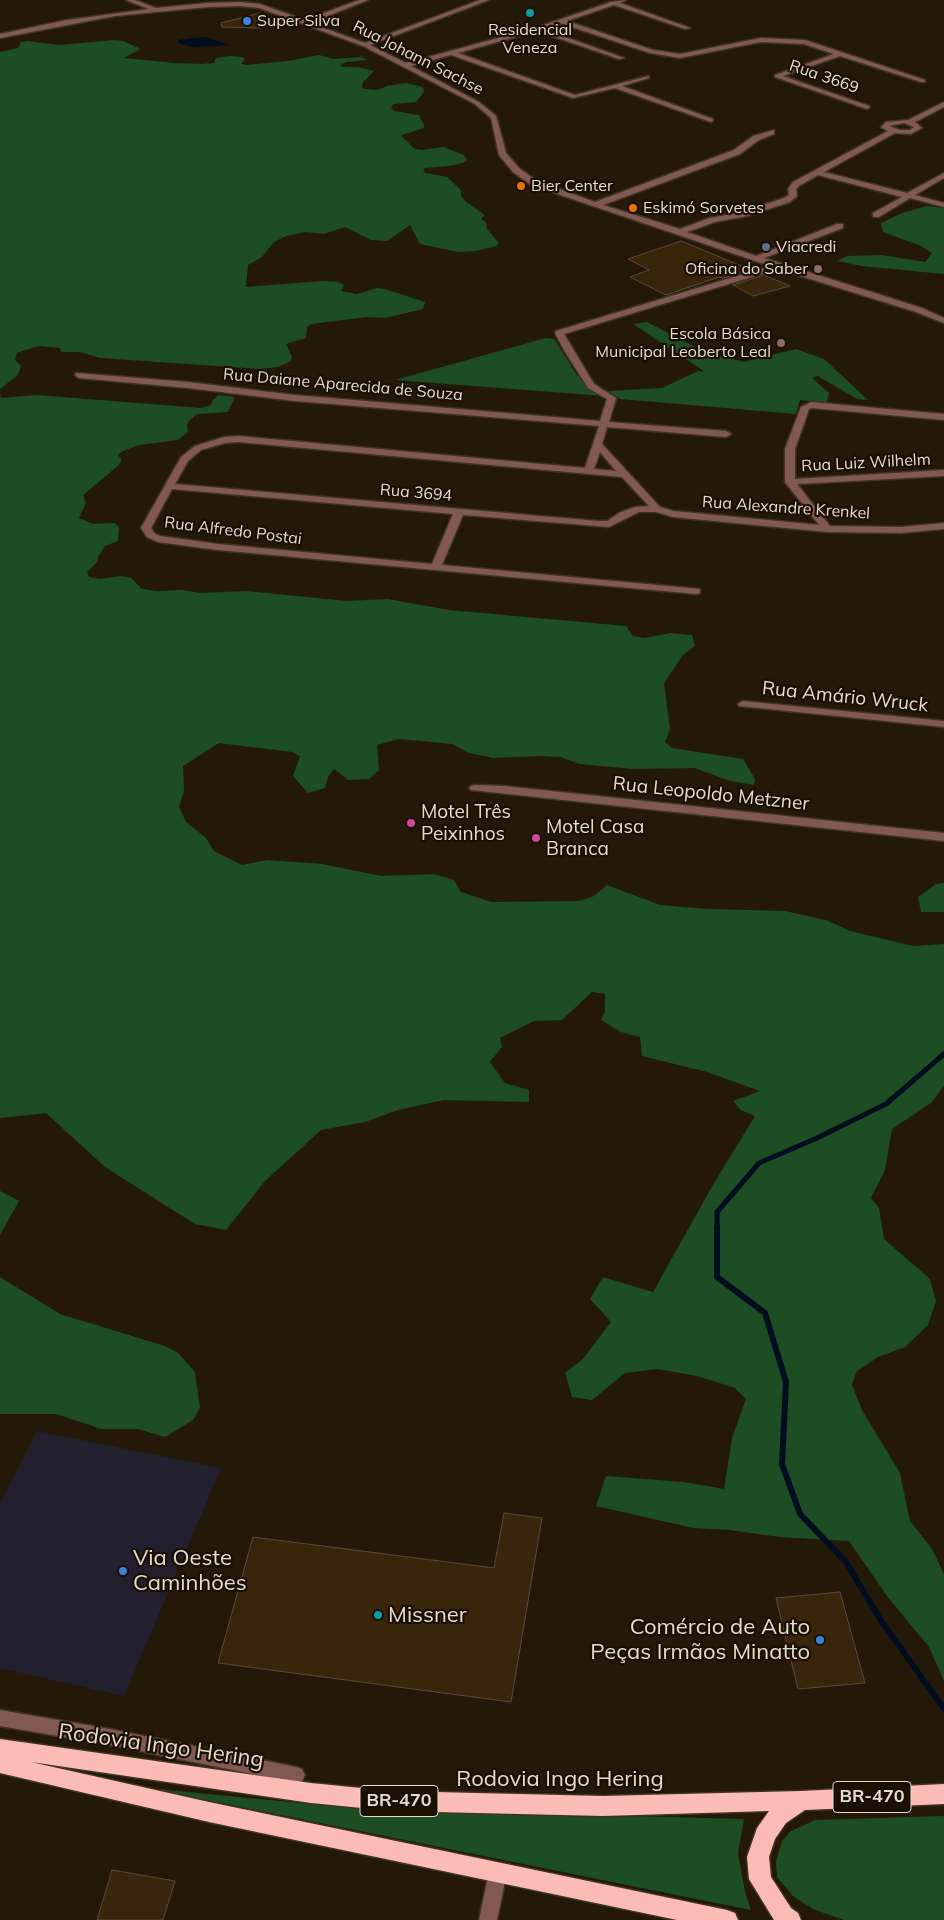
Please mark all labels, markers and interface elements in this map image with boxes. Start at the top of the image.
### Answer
marker: Residencial Veneza [524,7,536,19]
place label: Super Silva [257,11,340,31]
marker: Super Silva [241,15,253,27]
street label: Rua Johann Sachse [350,17,486,99]
place label: Residencial Veneza [488,20,572,58]
street label: Rua 3669 [787,56,861,98]
place label: Bier Center [531,176,613,196]
marker: Bier Center [515,180,527,192]
place label: Eskimó Sorvetes [643,198,764,218]
marker: Eskimó Sorvetes [627,202,639,214]
place label: Viacredi [776,237,836,257]
marker: Viacredi [760,241,772,253]
place label: Oficina do Saber [685,259,808,279]
marker: Oficina do Saber [812,263,824,275]
place label: Escola Básica Municipal Leoberto Leal [595,324,771,362]
marker: Escola Básica Municipal Leoberto Leal [775,337,787,349]
street label: Rua Daiane Aparecida de Souza [222,365,464,405]
street label: Rua Luiz Wilhelm [801,450,931,476]
street label: Rua 3694 [379,480,453,506]
street label: Rua Alexandre Krenkel [701,493,871,523]
street label: Rua Alfredo Postai [163,513,303,549]
street label: Rua Amário Wruck [761,677,929,717]
street label: Rua Leopoldo Metzner [612,772,810,816]
place label: Motel Três Peixinhos [421,801,511,845]
place label: Motel Casa Branca [546,816,644,860]
marker: Motel Três Peixinhos [405,817,417,829]
marker: Motel Casa Branca [530,832,542,844]
place label: Via Oeste Caminhões [133,1545,247,1596]
marker: Via Oeste Caminhões [117,1565,129,1577]
place label: Missner [388,1602,467,1628]
marker: Missner [372,1609,384,1621]
place label: Comércio de Auto Peças Irmãos Minatto [590,1614,810,1665]
marker: Comércio de Auto Peças Irmãos Minatto [814,1634,826,1646]
street label: Rodovia Ingo Hering [56,1718,266,1774]
street label: Rodovia Ingo Hering [456,1766,664,1792]
road number: BR-470 [833,1781,911,1812]
road number: BR-470 [360,1785,438,1816]

